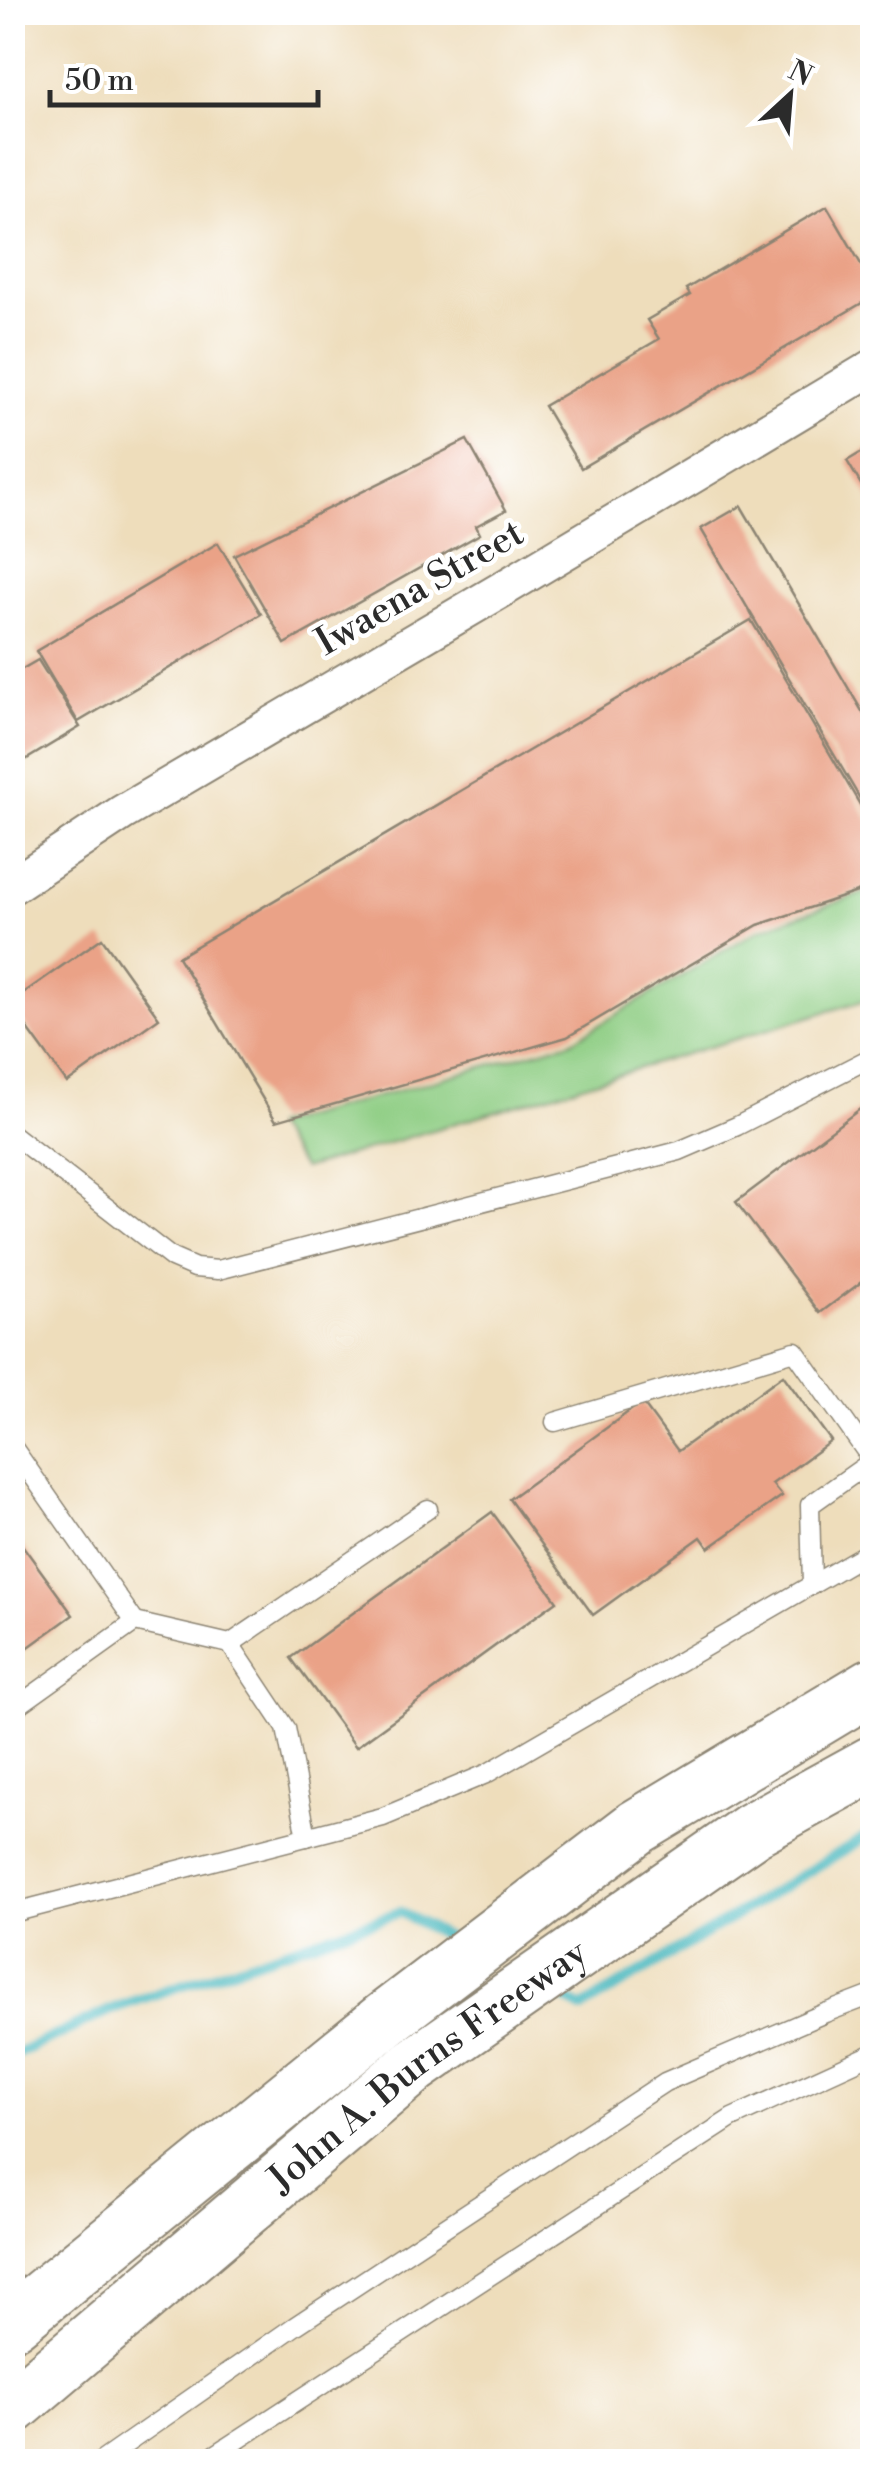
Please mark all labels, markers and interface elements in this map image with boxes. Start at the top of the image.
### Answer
scale bar [50,45,318,107]
north arrow [740,45,840,145]
text: N [783,53,818,94]
text: 50 m [65,62,134,100]
street label: Iwaena Street [308,510,532,666]
street label: John A. Burns Freeway [257,1929,597,2204]

